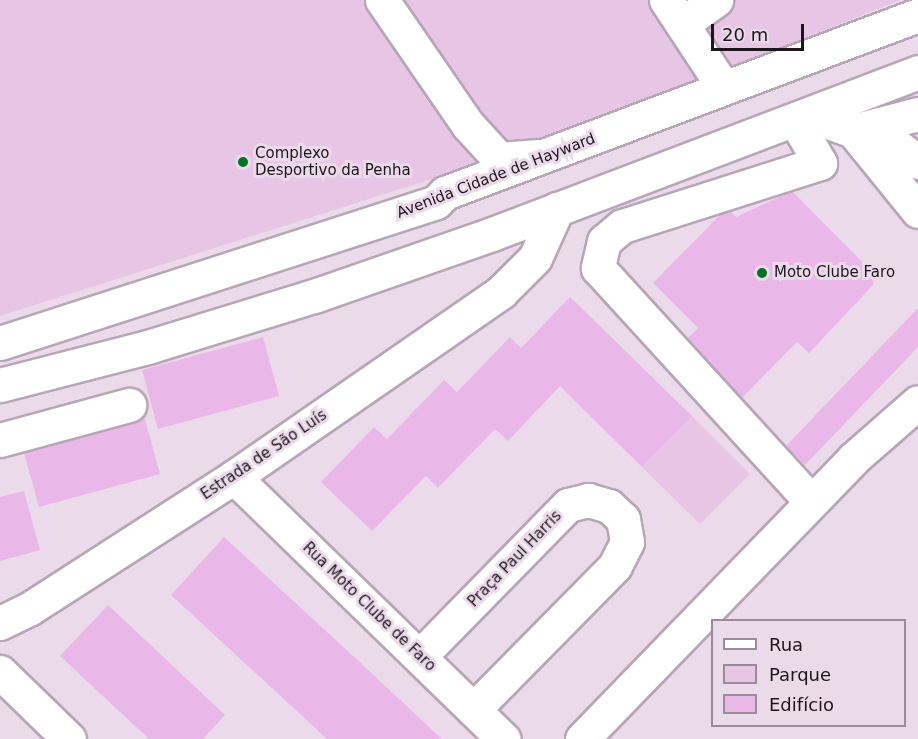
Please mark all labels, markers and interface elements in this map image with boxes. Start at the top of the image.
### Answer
scale bar [714,12,807,50]
text: 20 m [722,24,768,45]
street label: Avenida Cidade de Hayward [394,130,598,222]
place label: Complexo Desportivo da Penha [255,144,411,179]
marker: Complexo Desportivo da Penha [236,155,250,169]
place label: Moto Clube Faro [774,264,895,282]
marker: Moto Clube Faro [755,266,769,280]
street label: Estrada de São Luís [198,406,330,504]
street label: Praça Paul Harris [464,507,566,611]
street label: Rua Moto Clube de Faro [299,539,439,675]
legend [711,619,906,727]
text: Rua [769,634,803,655]
text: Parque [769,664,831,685]
text: Edifício [769,694,834,715]

